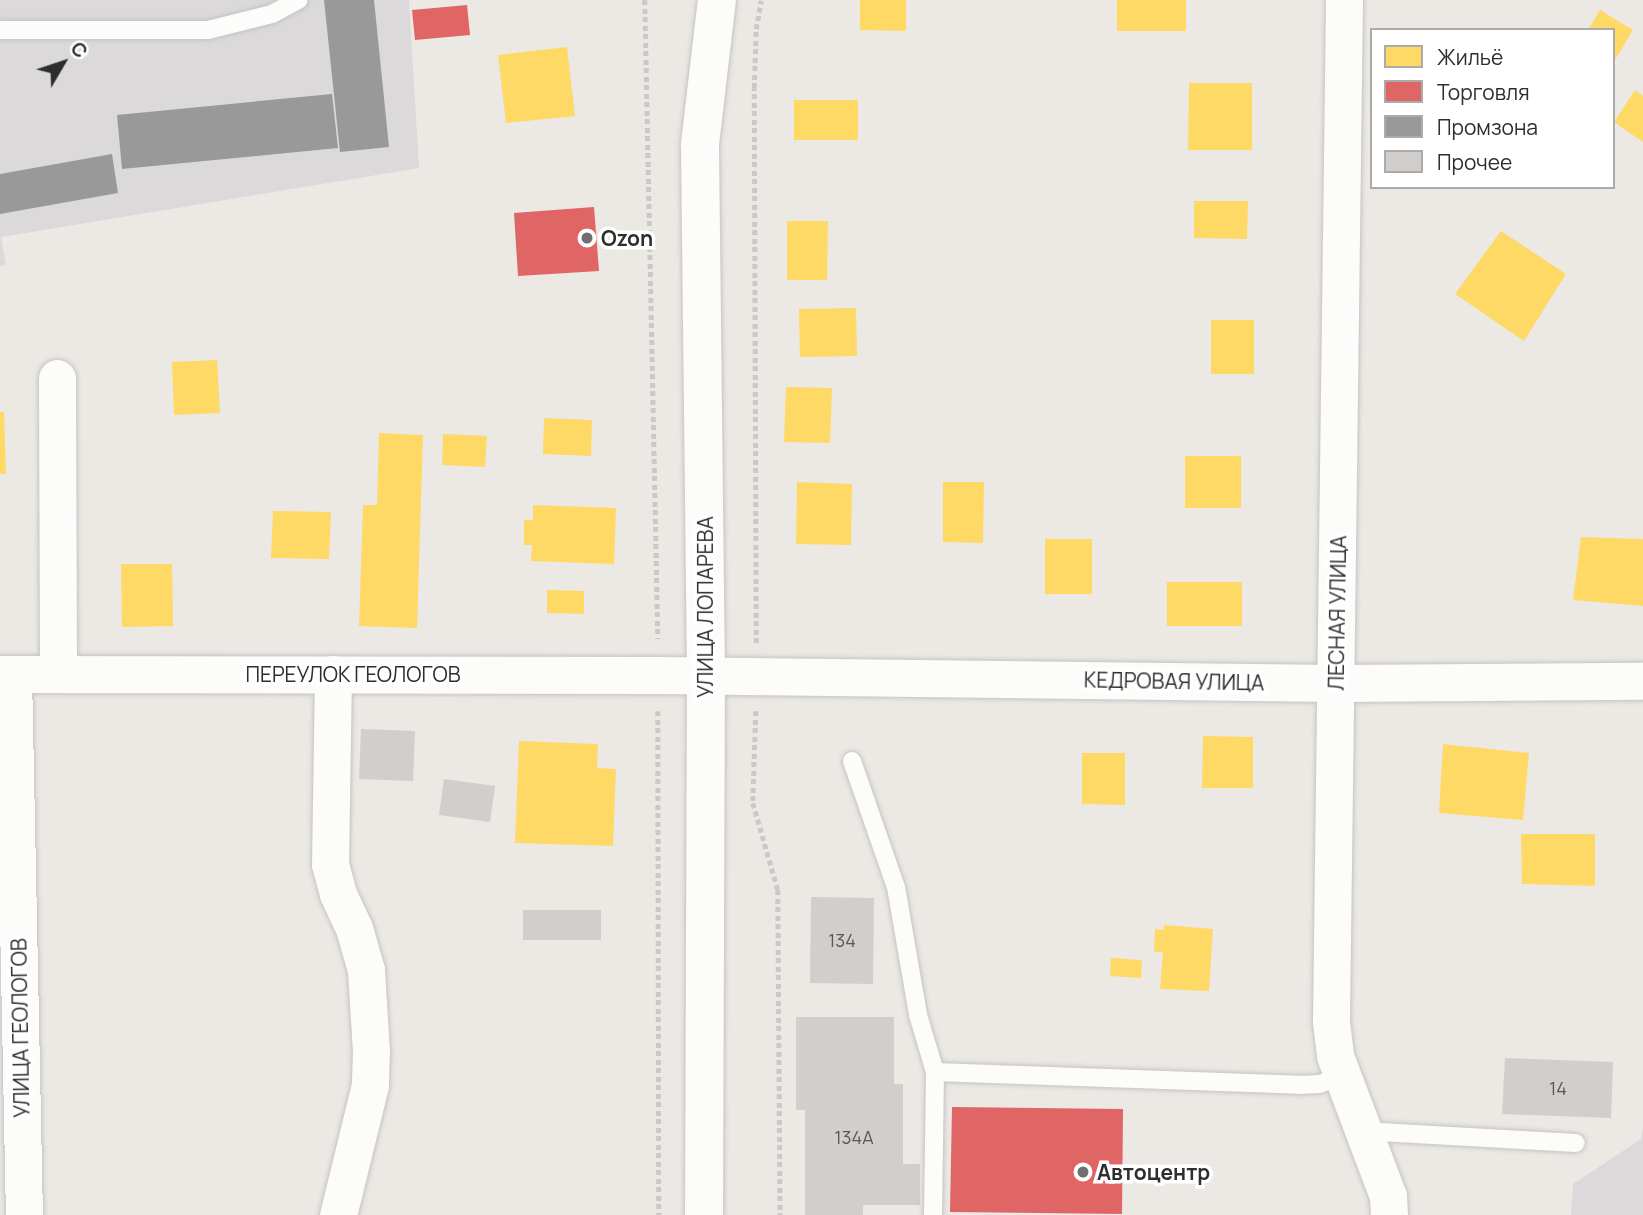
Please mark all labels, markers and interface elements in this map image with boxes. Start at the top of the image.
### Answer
north arrow [28,28,98,98]
legend [1370,28,1615,189]
text: С [65,36,94,63]
text: Жильё [1437,43,1503,71]
text: Торговля [1437,78,1530,106]
text: Промзона [1437,113,1538,141]
text: Прочее [1437,148,1512,176]
place label: Ozon [601,225,653,251]
marker: Ozon [579,230,595,246]
street label: УЛИЦА ЛОПАРЕВА [692,516,718,698]
street label: ЛЕСНАЯ УЛИЦА [1323,535,1351,691]
street label: ПЕРЕУЛОК ГЕОЛОГОВ [245,661,461,687]
street label: КЕДРОВАЯ УЛИЦА [1084,667,1264,695]
house number: 134 [828,929,856,951]
street label: УЛИЦА ГЕОЛОГОВ [6,938,34,1118]
house number: 14 [1549,1077,1567,1099]
house number: 134А [834,1126,874,1148]
place label: Автоцентр [1097,1159,1210,1185]
marker: Автоцентр [1075,1164,1091,1180]

